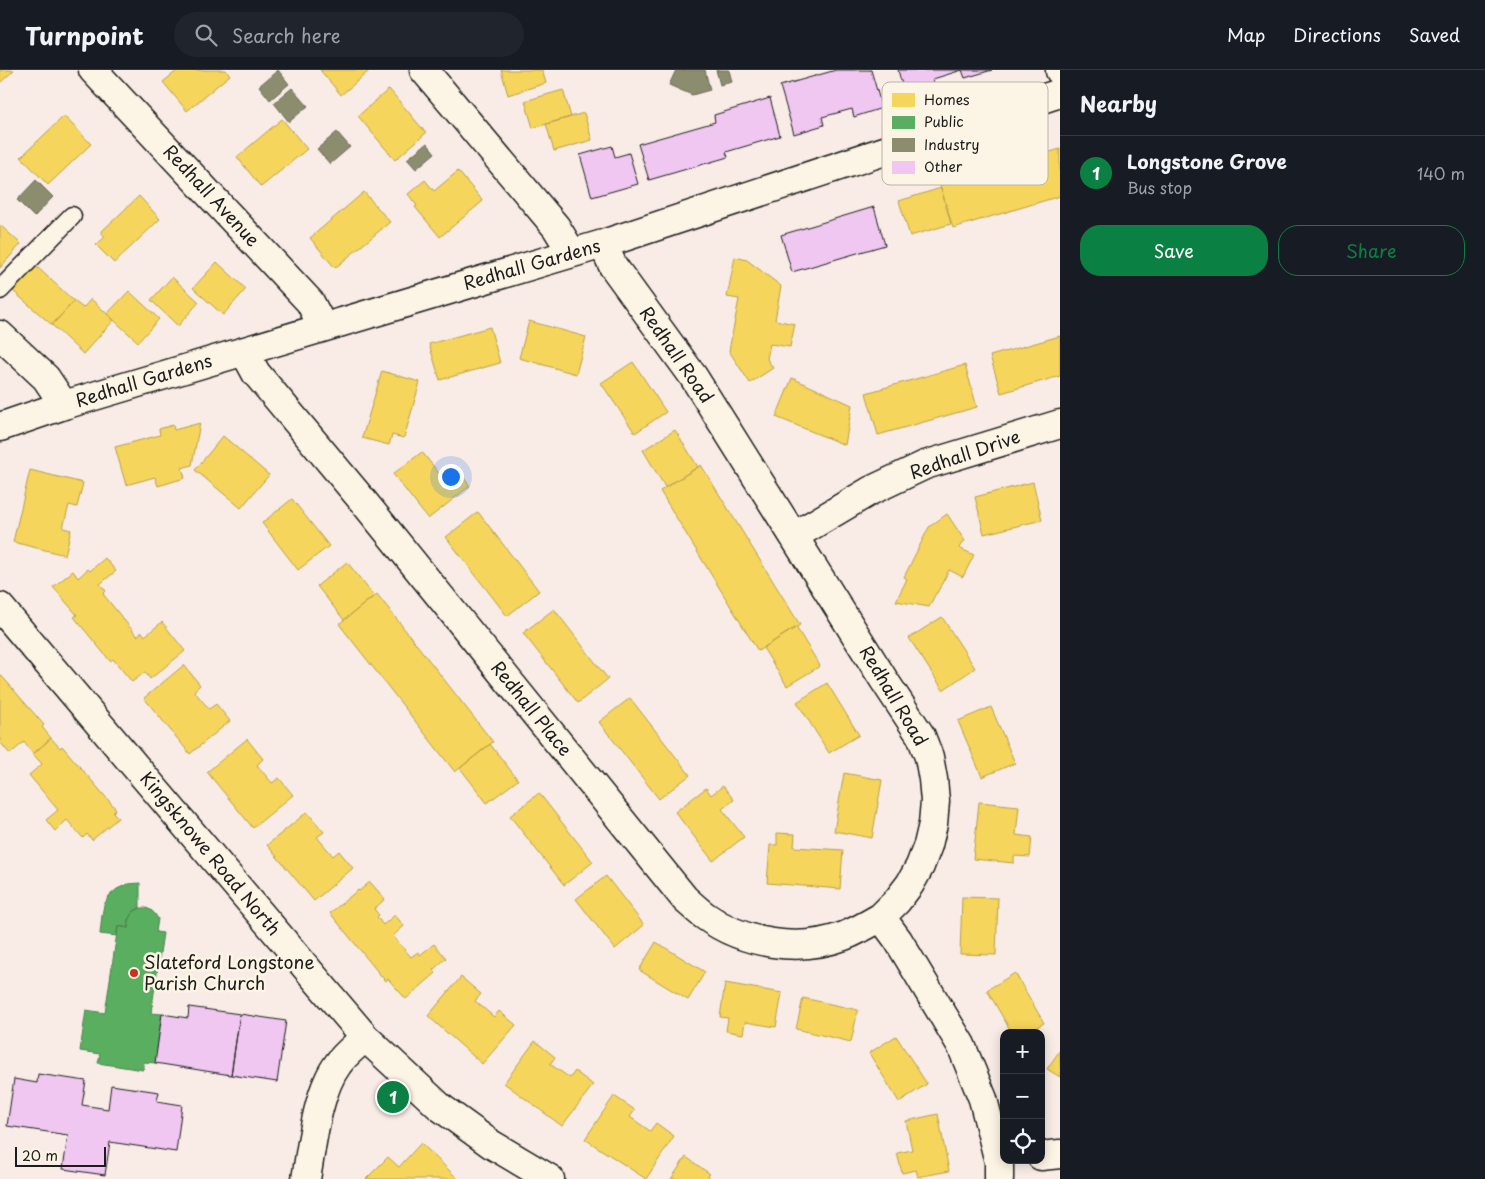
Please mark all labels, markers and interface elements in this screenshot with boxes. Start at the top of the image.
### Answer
search box [174,12,524,57]
text: Turnpoint [25,17,144,53]
icon: search [192,21,220,49]
text: Search here [232,21,341,49]
text: Map [1227,21,1265,48]
text: Directions [1293,21,1381,48]
text: Saved [1409,21,1460,48]
legend [882,82,1048,185]
text: Nearby [1080,87,1157,119]
text: Homes [924,89,970,110]
text: Public [924,111,964,132]
text: Industry [924,134,979,155]
street label: Redhall Avenue [158,138,267,252]
text: Longstone Grove [1127,147,1287,175]
text: Other [924,156,963,177]
text: 1 [1092,161,1100,185]
text: 140 m [1417,161,1465,185]
text: Bus stop [1127,175,1192,199]
button: Save [1080,225,1268,276]
button: Share [1278,225,1465,276]
street label: Redhall Gardens [460,231,603,296]
street label: Redhall Road [634,300,721,408]
street label: Redhall Gardens [72,346,215,413]
street label: Redhall Drive [906,422,1023,485]
your location [438,464,464,490]
street label: Redhall Road [854,640,935,751]
street label: Redhall Place [485,655,579,762]
street label: Kingsknowe Road North [134,765,288,941]
place label: Slateford Longstone Parish Church [144,948,315,996]
marker: Slateford Longstone Parish Church [128,967,140,979]
map controls [1000,1029,1045,1164]
button: + [1000,1029,1045,1074]
button: − [1000,1074,1045,1119]
pin: 1 [377,1078,409,1116]
button: locate [1000,1119,1045,1164]
scale bar [15,1144,106,1167]
text: 20 m [22,1145,58,1166]

